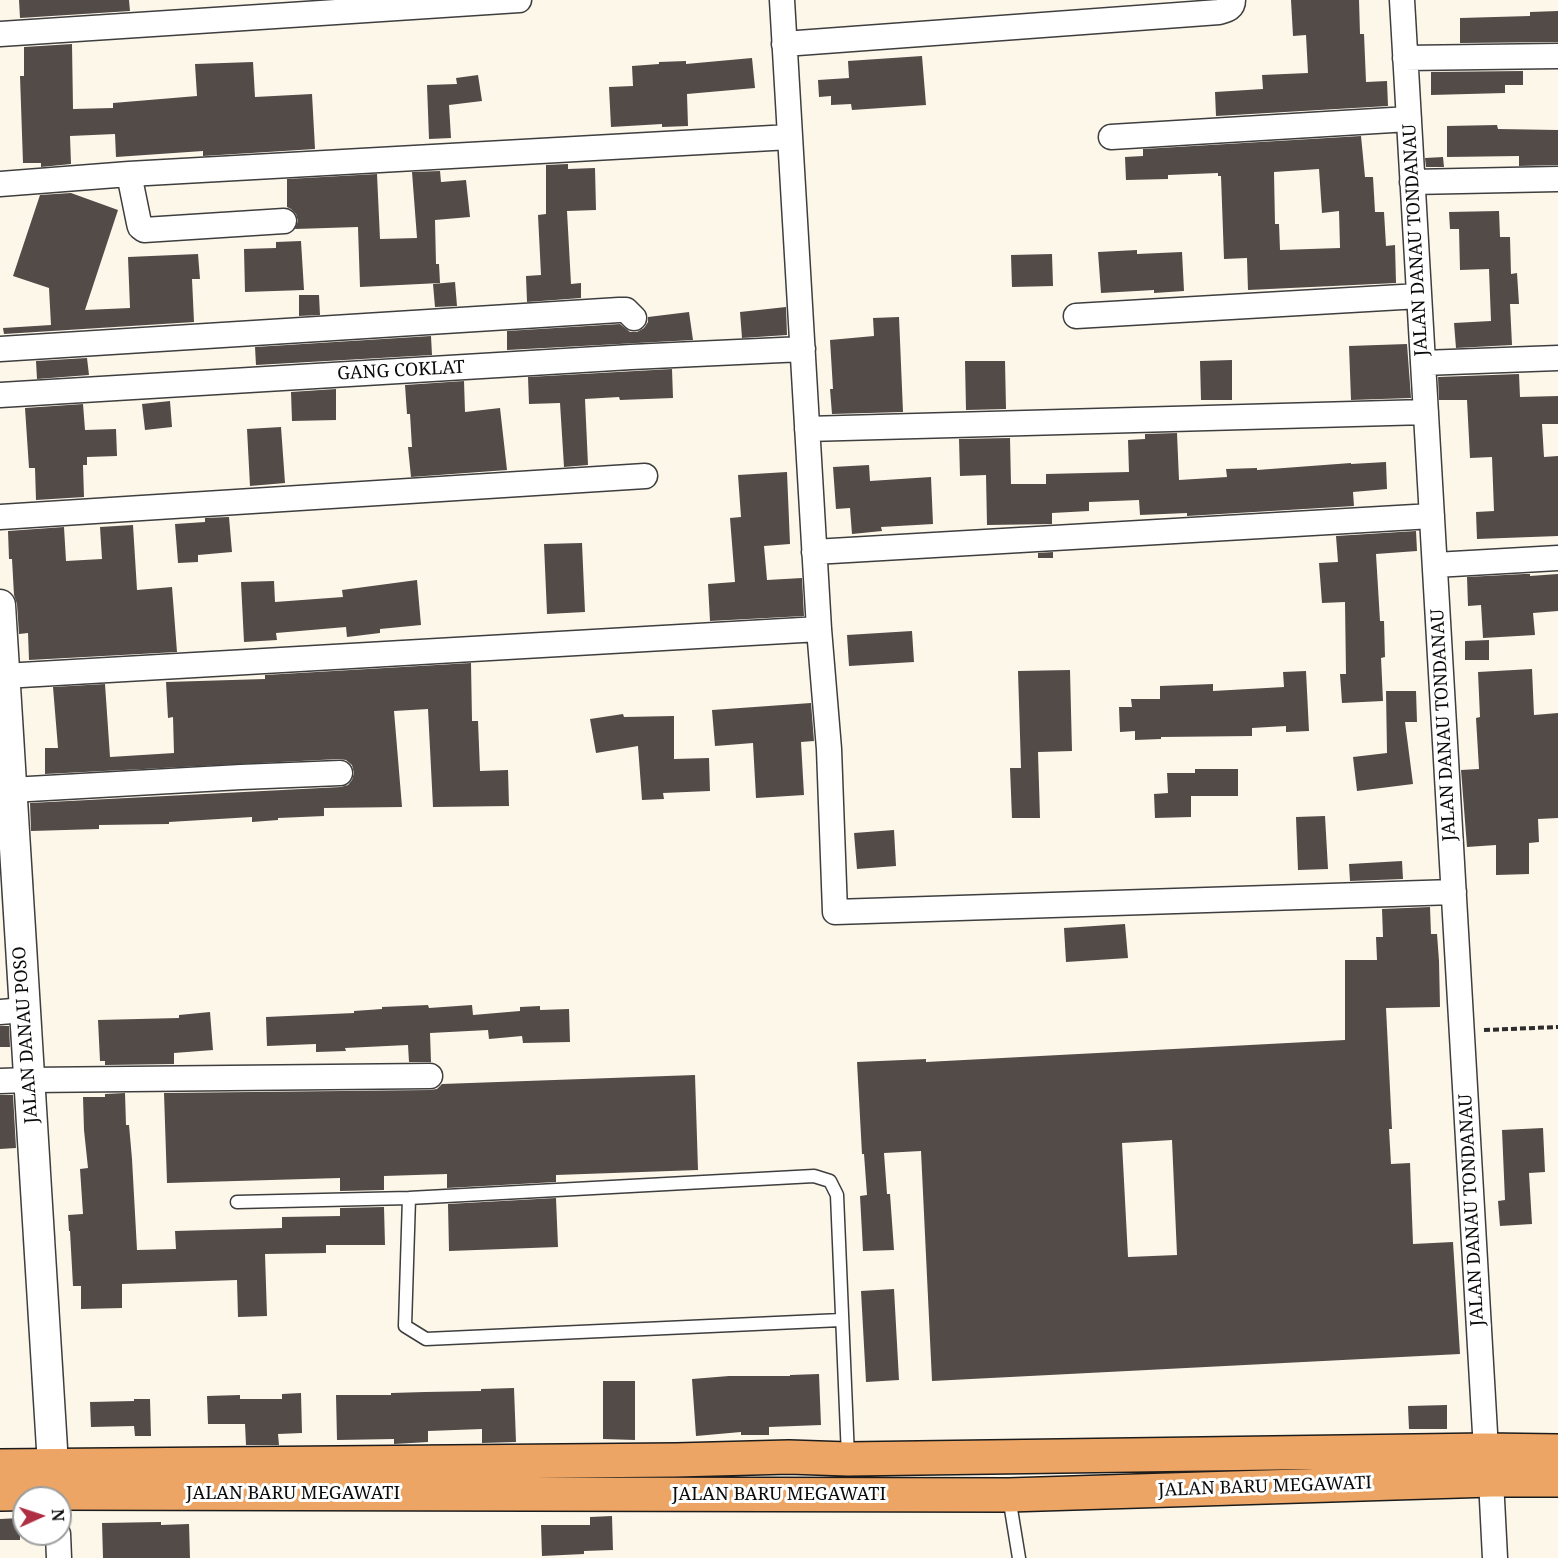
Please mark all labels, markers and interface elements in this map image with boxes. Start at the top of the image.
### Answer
street label: JALAN DANAU TONDANAU [1399,123,1433,357]
street label: GANG COKLAT [337,357,465,385]
street label: JALAN DANAU TONDANAU [1427,608,1461,842]
street label: JALAN DANAU POSO [9,946,43,1124]
street label: JALAN DANAU TONDANAU [1455,1093,1489,1327]
street label: JALAN BARU MEGAWATI [1158,1472,1372,1502]
street label: JALAN BARU MEGAWATI [186,1483,400,1505]
street label: JALAN BARU MEGAWATI [672,1484,886,1506]
north arrow [12,1486,72,1546]
text: N [47,1508,69,1522]

